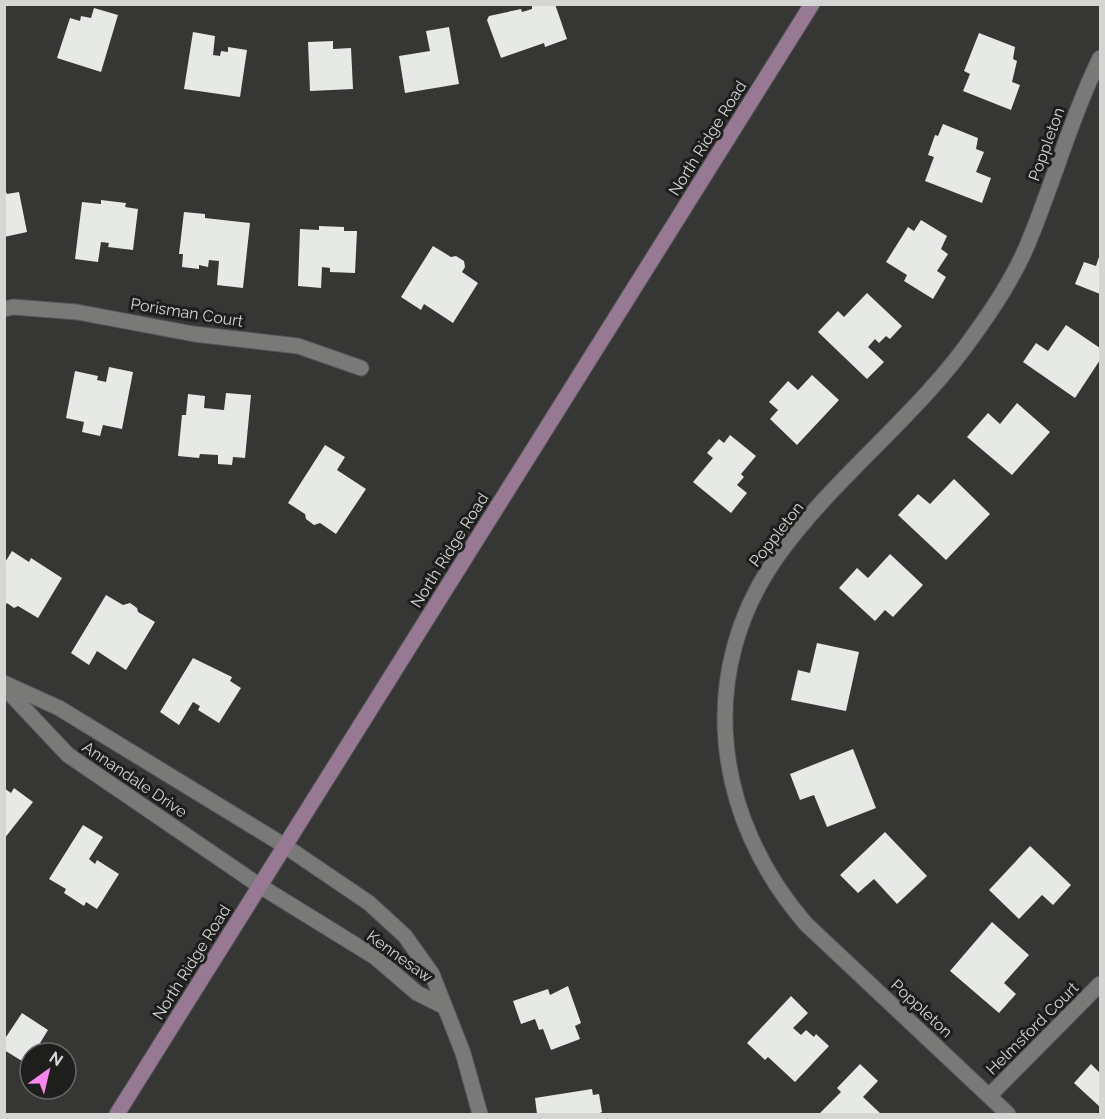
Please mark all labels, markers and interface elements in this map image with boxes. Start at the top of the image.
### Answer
street label: North Ridge Road [664,77,750,199]
street label: Poppleton [1024,105,1069,184]
street label: Porisman Court [129,294,245,331]
street label: North Ridge Road [406,489,492,611]
street label: Poppleton [745,498,808,570]
street label: Annandale Drive [79,737,191,821]
street label: North Ridge Road [148,901,234,1023]
street label: Kennesaw [363,926,436,987]
street label: Poppleton [887,975,956,1042]
street label: Helmsford Court [982,978,1083,1078]
north arrow [18,1041,78,1101]
text: N [46,1048,66,1070]

